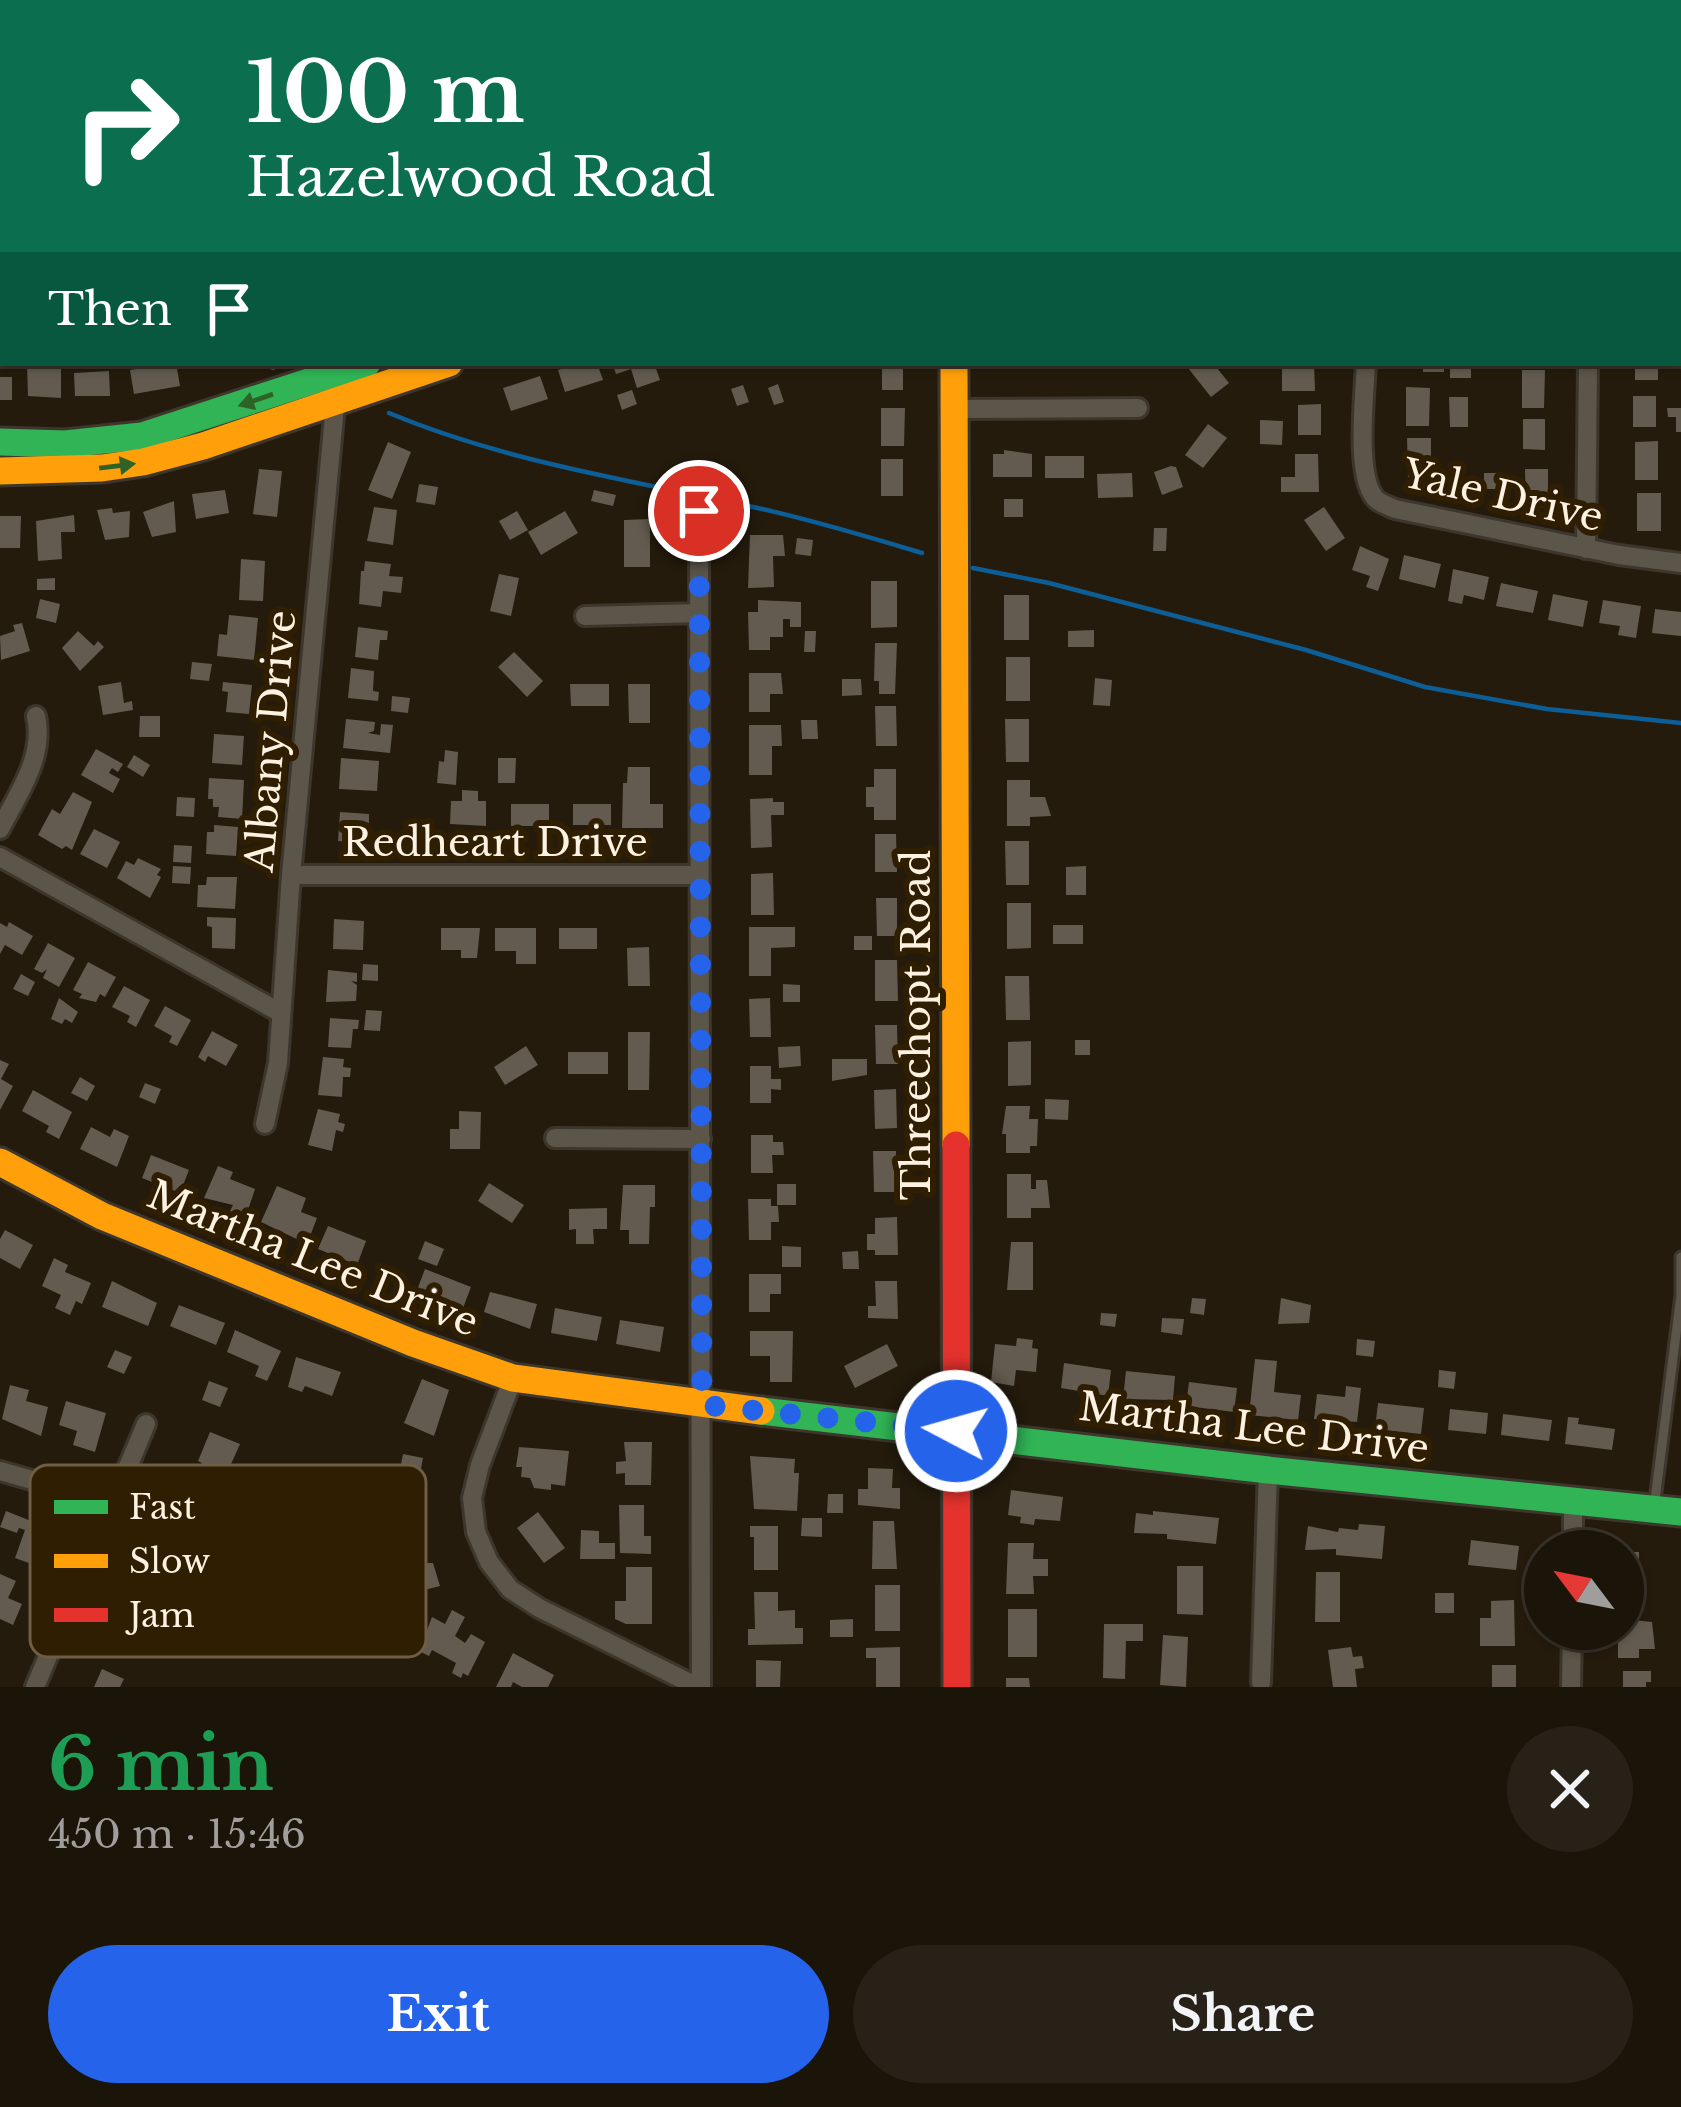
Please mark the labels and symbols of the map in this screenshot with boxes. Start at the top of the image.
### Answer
one-way arrow [237,392,274,411]
street label: Yale Drive [1397,448,1608,542]
one-way arrow [99,456,136,475]
pin [648,460,750,562]
street label: Albany Drive [235,608,306,875]
street label: Redheart Drive [342,818,648,867]
street label: Threechopt Road [892,850,941,1200]
street label: Martha Lee Drive [140,1170,485,1347]
position arrow [893,1368,1019,1494]
street label: Martha Lee Drive [1076,1382,1432,1473]
legend [30,1465,426,1657]
text: Fast [129,1487,196,1528]
north arrow [1524,1530,1644,1650]
text: Slow [129,1541,210,1582]
text: Jam [125,1595,195,1636]

